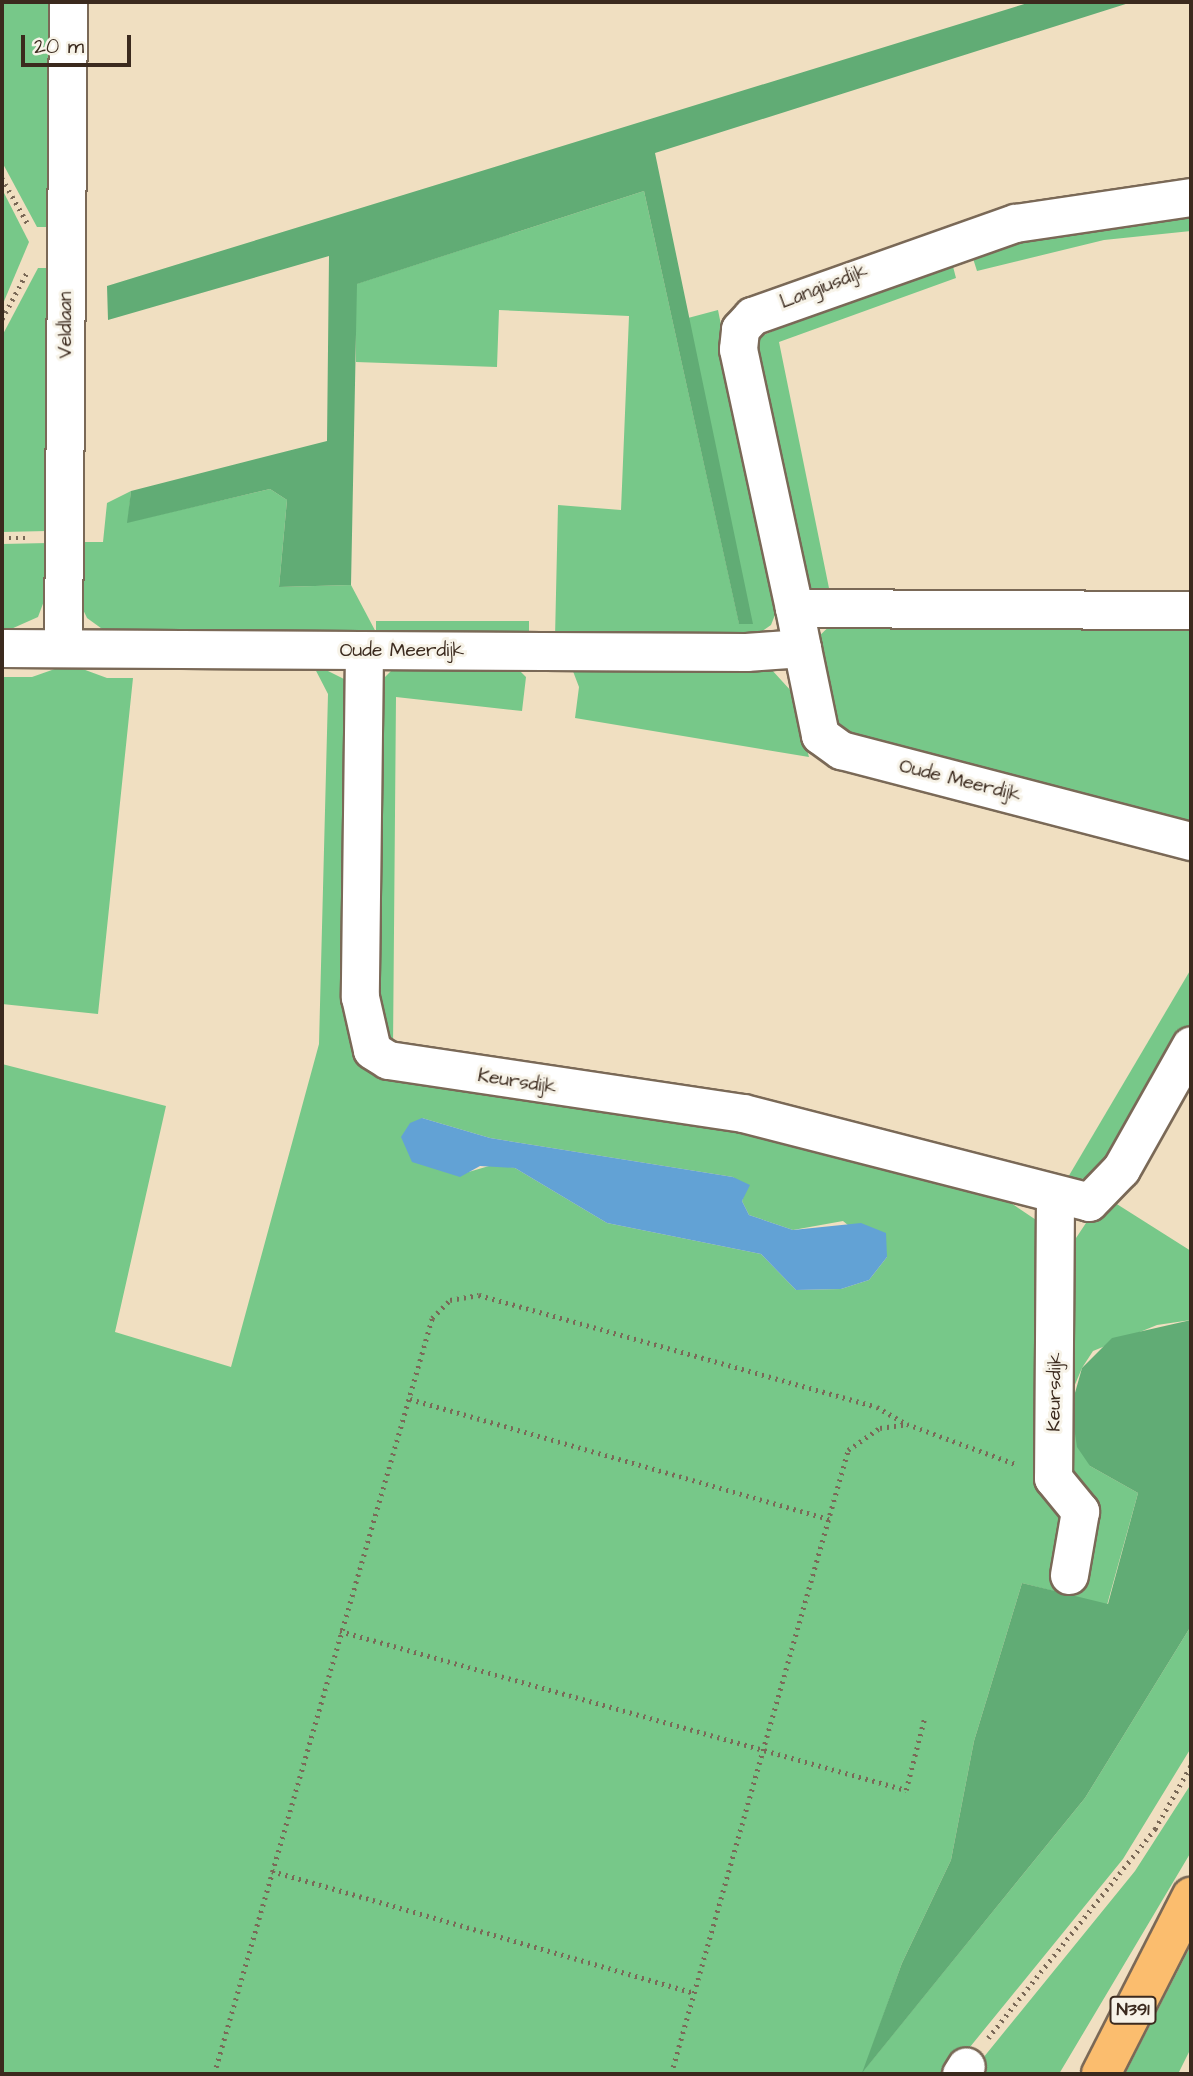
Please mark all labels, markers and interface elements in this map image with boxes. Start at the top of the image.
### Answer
scale bar [24,21,135,65]
text: 20 m [34,32,84,61]
street label: Langiusdijk [777,260,871,314]
street label: Veldlaan [55,292,77,358]
street label: Oude Meerdijk [340,640,464,662]
street label: Oude Meerdijk [897,755,1023,807]
street label: Keursdijk [476,1065,558,1099]
street label: Keursdijk [1043,1352,1067,1432]
road number: N391 [1108,1996,1158,2024]

